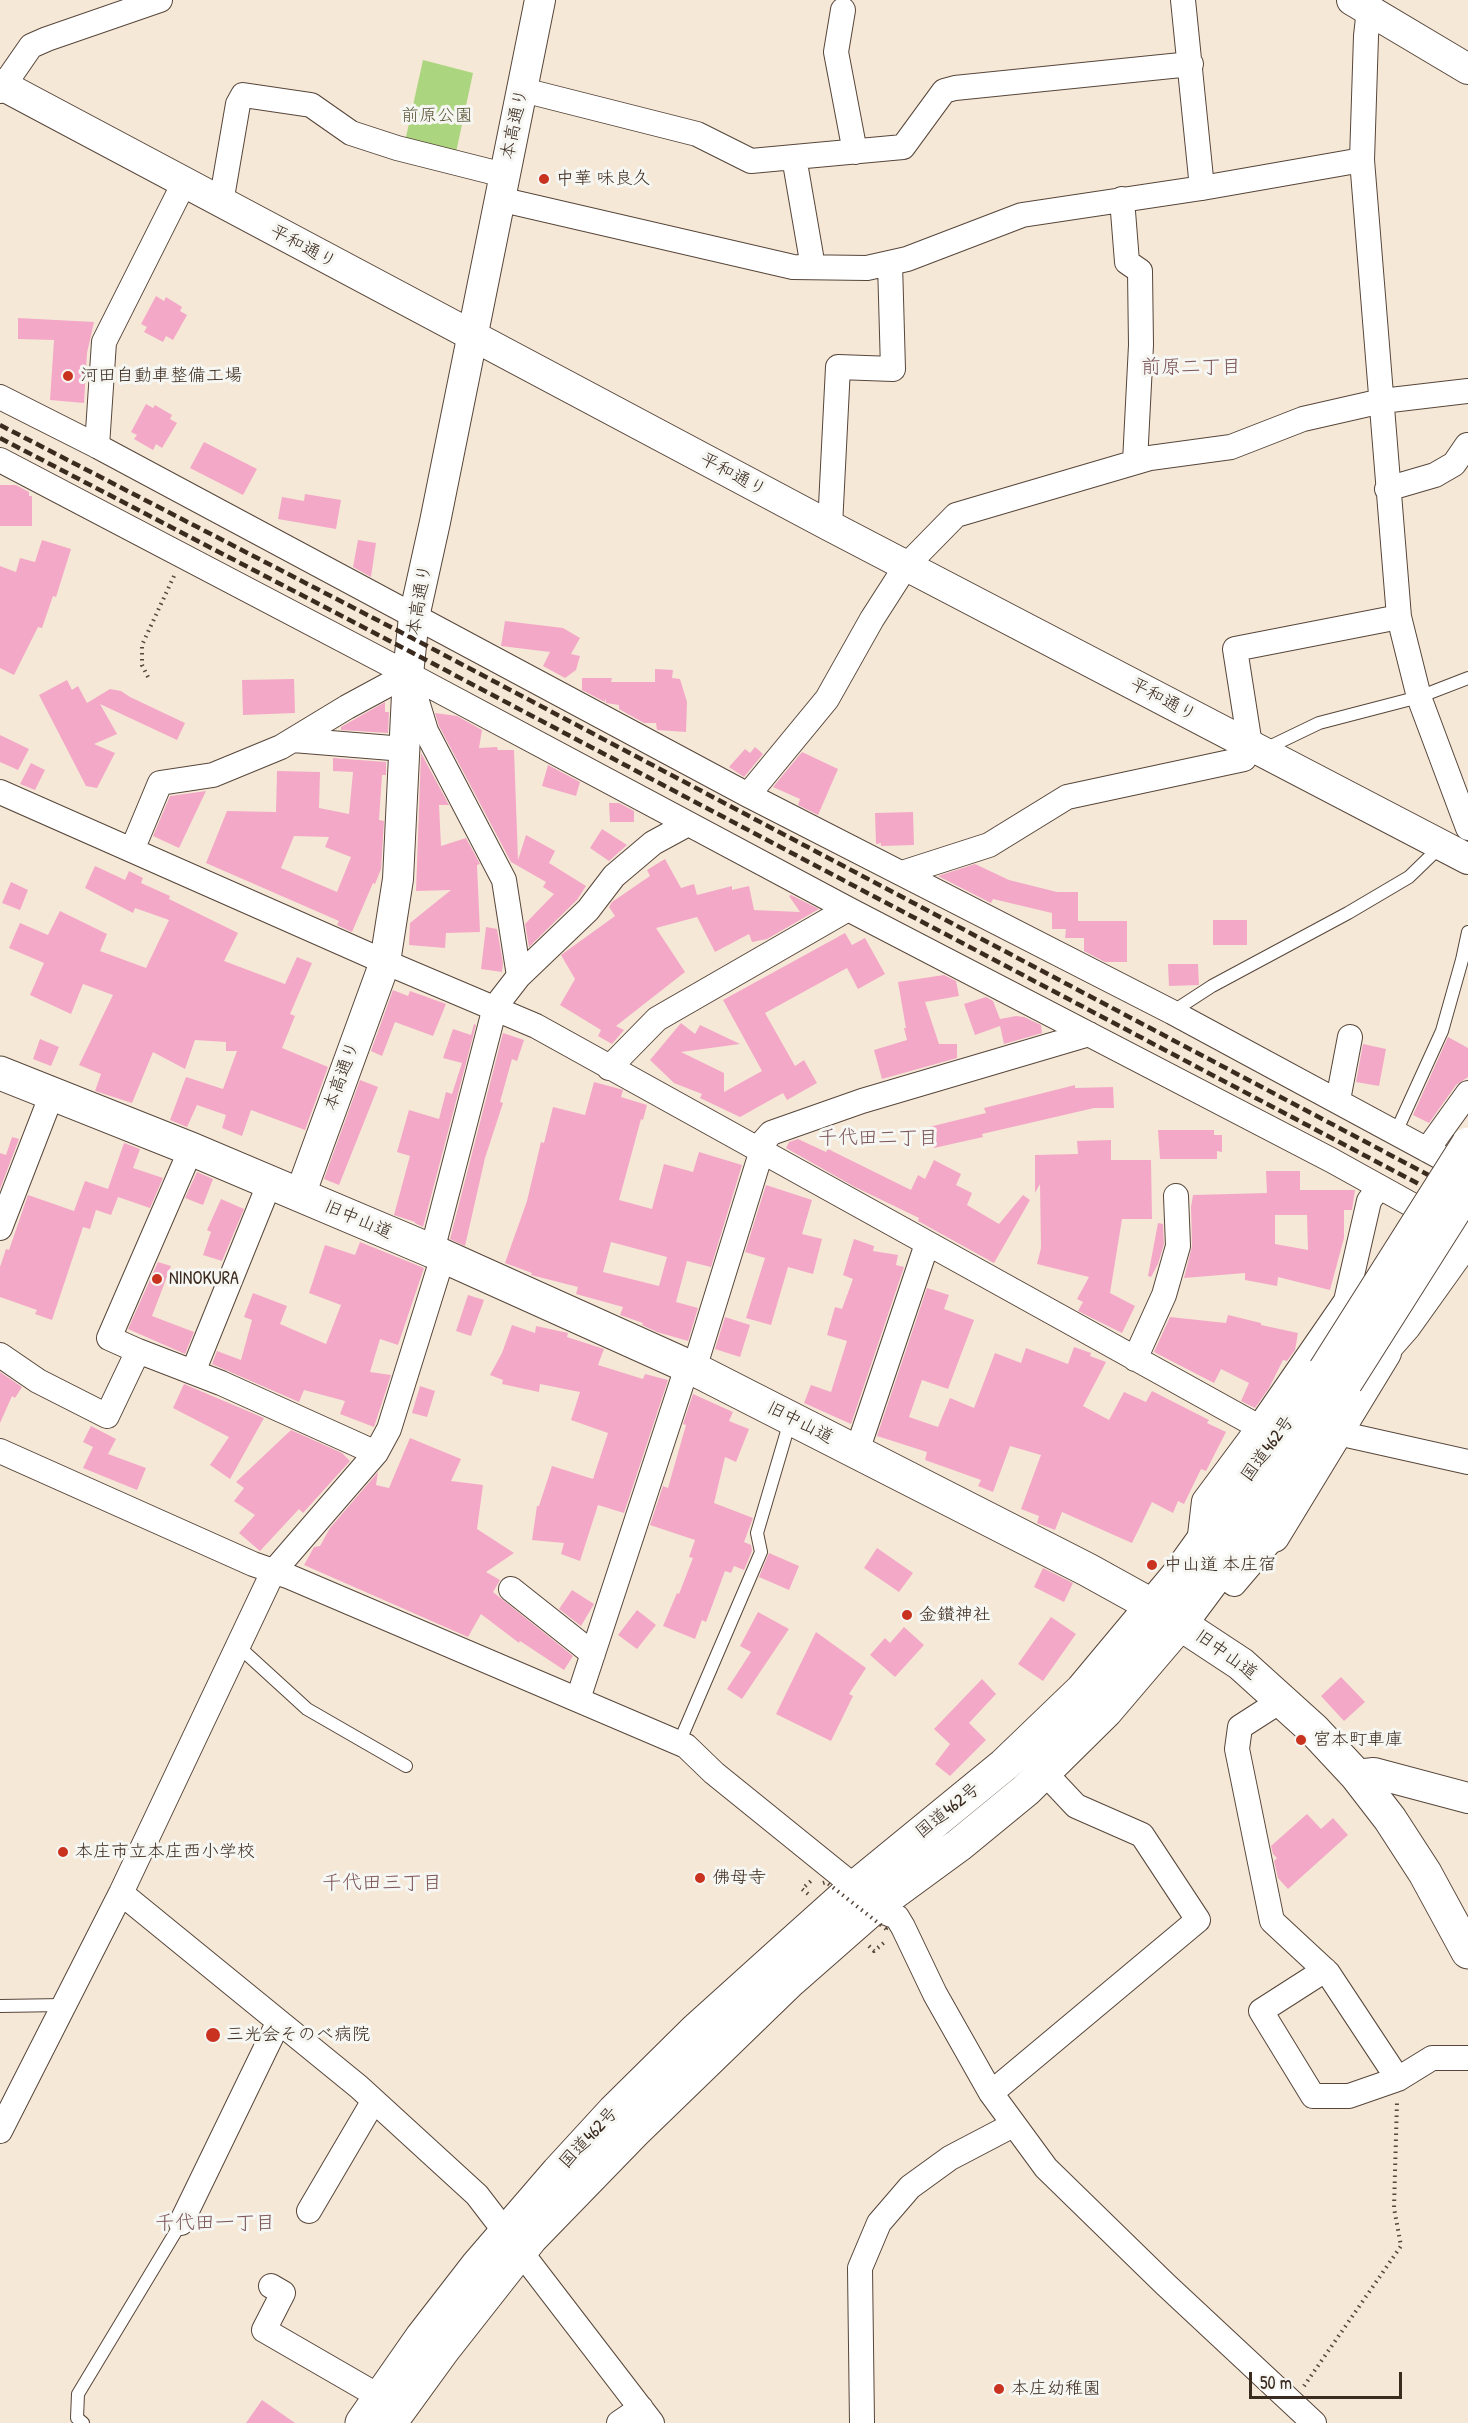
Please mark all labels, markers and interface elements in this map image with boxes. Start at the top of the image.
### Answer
street label: 本高通り [497,87,533,161]
park label: 前原公園 [401,105,473,127]
place label: 中華 味良久 [556,168,650,190]
marker: 中華 味良久 [537,172,551,186]
street label: 平和通り [266,221,340,273]
district label: 前原二丁目 [1141,356,1241,380]
place label: 河田自動車整備工場 [80,365,242,387]
marker: 河田自動車整備工場 [61,369,75,383]
street label: 平和通り [696,449,770,501]
street label: 本高通り [403,563,437,637]
street label: 平和通り [1126,674,1200,726]
street label: 本高通り [320,1038,364,1114]
district label: 千代田二丁目 [818,1127,938,1151]
street label: 旧中山道 [321,1196,395,1244]
place label: NINOKURA [169,1268,239,1290]
marker: NINOKURA [150,1272,164,1286]
street label: 旧中山道 [763,1397,837,1449]
street label: 国道462号 [1237,1412,1299,1486]
place label: 中山道 本庄宿 [1164,1554,1276,1576]
marker: 中山道 本庄宿 [1145,1558,1159,1572]
place label: 金鑚神社 [919,1604,991,1626]
marker: 金鑚神社 [900,1608,914,1622]
street label: 旧中山道 [1191,1625,1261,1685]
place label: 宮本町車庫 [1313,1729,1403,1751]
marker: 宮本町車庫 [1294,1733,1308,1747]
street label: 国道462号 [912,1779,984,1843]
place label: 本庄市立本庄西小学校 [75,1841,255,1863]
marker: 本庄市立本庄西小学校 [56,1845,70,1859]
place label: 佛母寺 [712,1867,766,1889]
marker: 佛母寺 [693,1871,707,1885]
district label: 千代田三丁目 [322,1872,442,1896]
place label: 三光会そのべ病院 [226,2024,370,2046]
marker: 三光会そのべ病院 [204,2026,222,2044]
street label: 国道462号 [555,2103,623,2173]
district label: 千代田一丁目 [155,2212,275,2236]
scale bar [1252,2360,1405,2398]
text: 50 m [1260,2370,1292,2395]
place label: 本庄幼稚園 [1011,2378,1101,2400]
marker: 本庄幼稚園 [992,2382,1006,2396]

